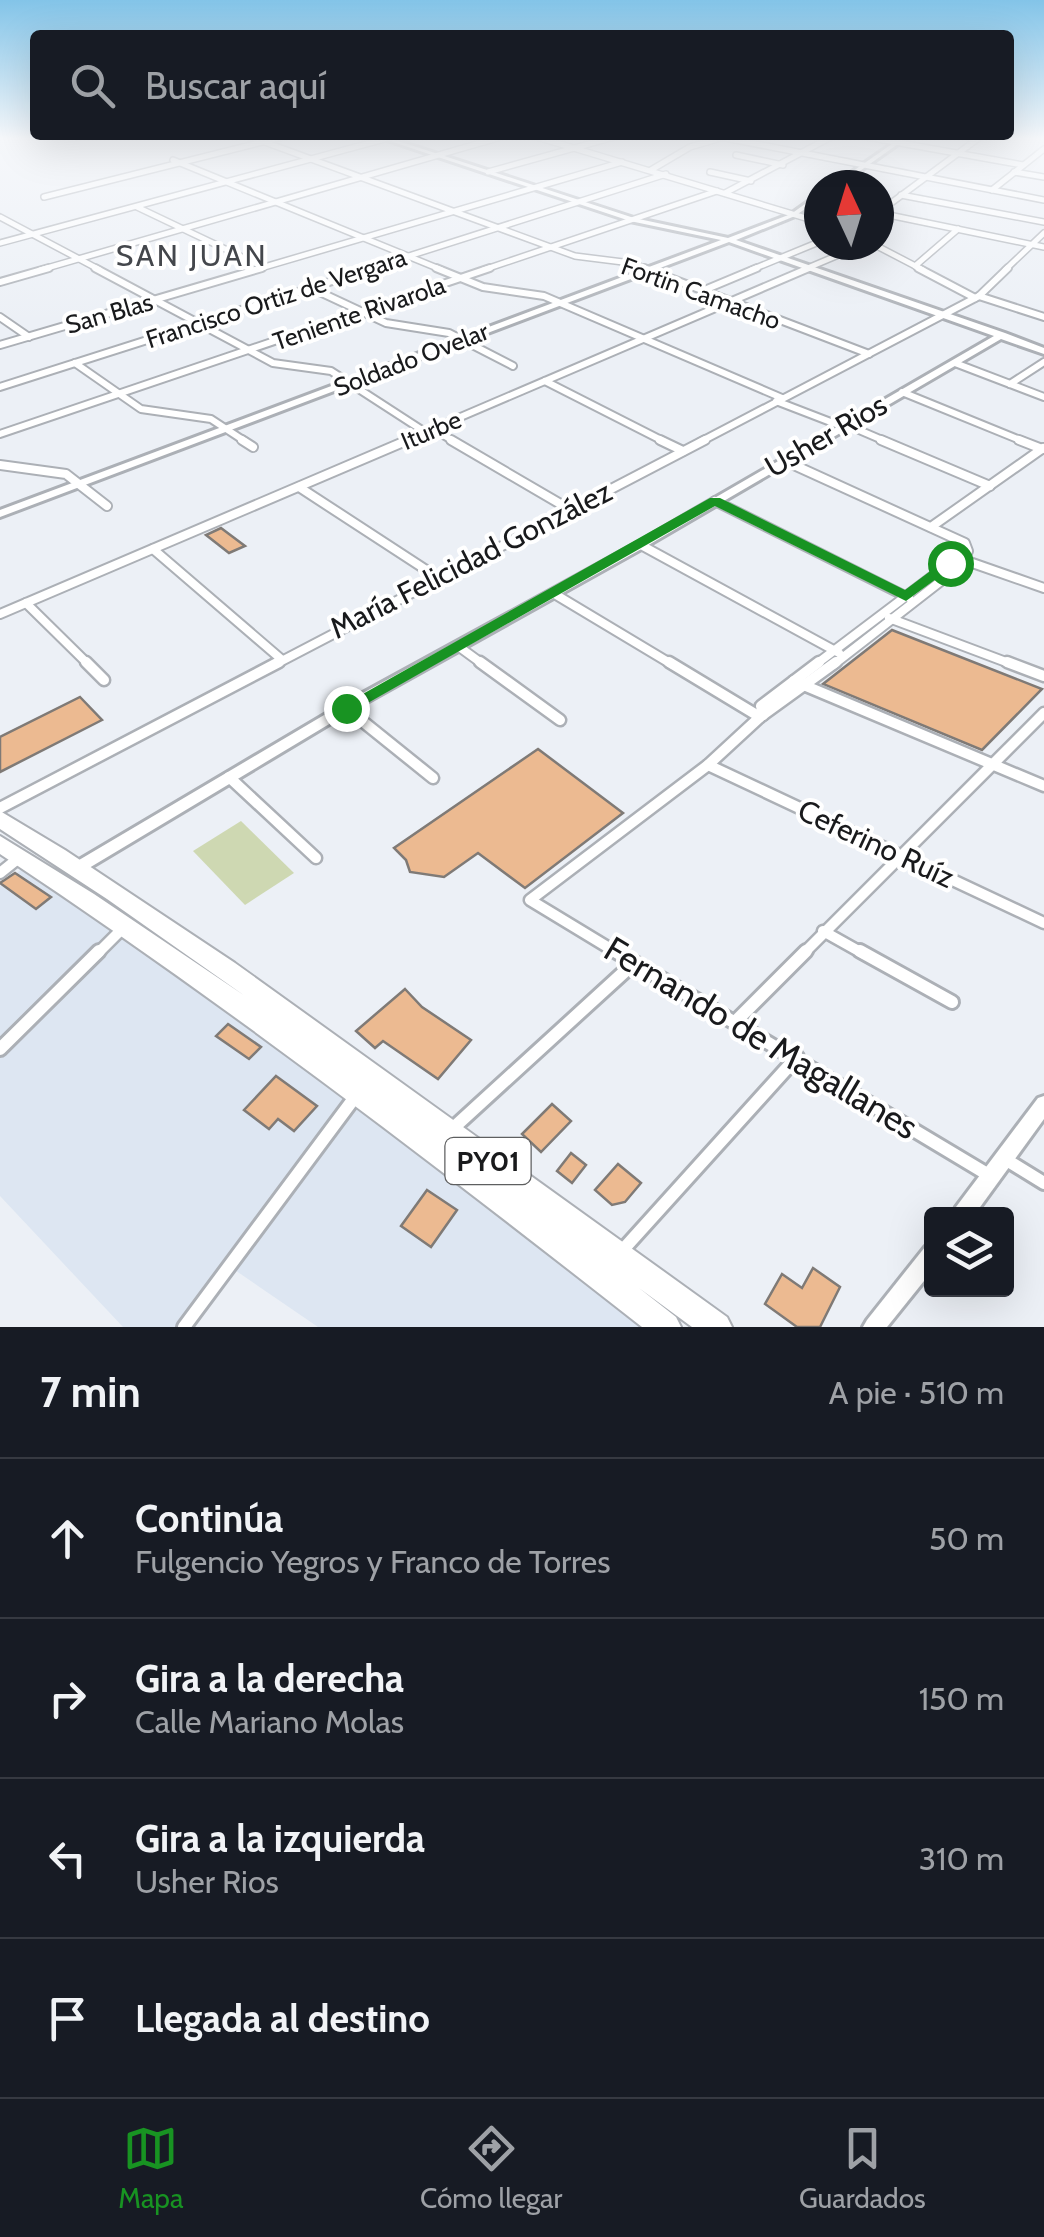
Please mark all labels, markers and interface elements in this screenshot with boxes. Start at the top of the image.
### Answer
search box [30,30,1014,140]
icon: search [65,58,120,113]
text: Buscar aquí [145,62,327,109]
north arrow [804,170,894,260]
district label: SAN JUAN [116,237,268,274]
street label: Francisco Ortiz de Vergara [142,242,410,354]
street label: Fortin Camacho [617,250,785,336]
street label: Teniente Rivarola [269,269,449,357]
street label: San Blas [62,286,156,340]
street label: Soldado Ovelar [329,316,493,402]
street label: Usher Rios [758,386,893,485]
street label: Iturbe [396,404,466,456]
street label: María Felicidad González [324,472,618,647]
route start [928,541,974,587]
route end [324,686,370,732]
street label: Ceferino Ruíz [792,791,960,896]
street label: Fernando de Magallanes [597,927,926,1148]
road number: PY01 [446,1138,530,1184]
map controls [924,1207,1014,1297]
button: layers [924,1207,1014,1297]
text: 7 min [40,1366,141,1418]
text: A pie · 510 m [829,1373,1004,1412]
text: Continúa [135,1495,283,1542]
icon: ahead [40,1511,95,1566]
text: 50 m [929,1519,1004,1558]
text: Fulgencio Yegros y Franco de Torres [135,1542,610,1581]
text: Gira a la derecha [135,1655,404,1702]
icon: right [40,1671,95,1726]
text: 150 m [919,1679,1004,1718]
text: Calle Mariano Molas [135,1702,404,1741]
text: Gira a la izquierda [135,1815,425,1862]
icon: left [40,1831,95,1886]
text: 310 m [919,1839,1004,1878]
text: Usher Rios [135,1862,279,1901]
icon: arrive [40,1991,95,2046]
text: Llegada al destino [135,1995,430,2042]
tab: Mapa [118,2121,183,2215]
tab: Cómo llegar [420,2121,562,2215]
tab: Guardados [799,2121,926,2215]

